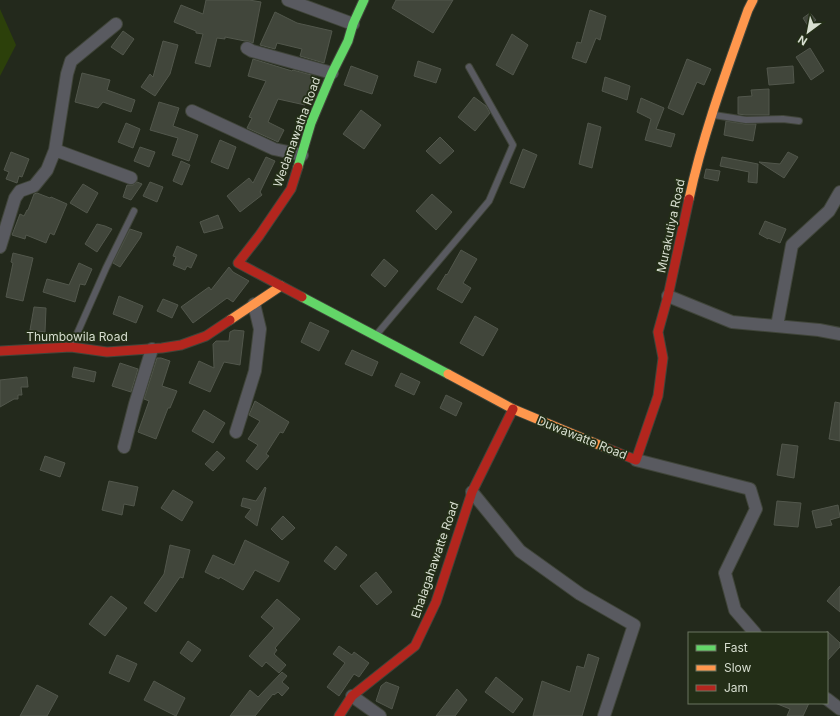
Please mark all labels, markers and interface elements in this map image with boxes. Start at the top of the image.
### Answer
north arrow [788,12,828,52]
text: N [795,32,810,49]
street label: Wedamawatha Road [270,75,323,189]
street label: Murakutiya Road [653,178,688,274]
street label: Thumbowila Road [26,329,128,344]
street label: Duwawatte Road [535,413,629,462]
street label: Ehalagahawatte Road [408,500,461,620]
legend [688,632,828,704]
text: Fast [724,640,748,655]
text: Slow [724,660,752,675]
text: Jam [724,680,748,695]

